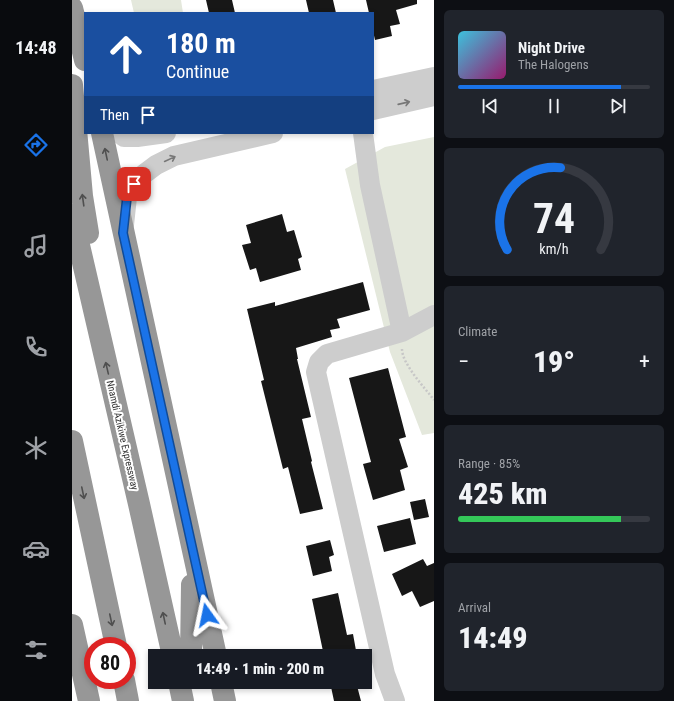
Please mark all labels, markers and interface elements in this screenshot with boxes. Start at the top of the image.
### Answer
text: 180 m [166,27,236,60]
icon: ahead [100,28,152,80]
text: 14:48 [15,37,57,58]
text: Night Drive [518,39,585,57]
text: The Halogens [518,57,589,72]
text: Continue [166,61,229,82]
icon: previous [479,95,501,117]
icon: pause [543,95,565,117]
icon: next [607,95,629,117]
one-way arrow [397,99,410,106]
icon: arrive [137,104,159,126]
text: Then [100,106,129,124]
icon: directions [22,131,50,159]
one-way arrow [102,147,110,160]
one-way arrow [163,154,175,162]
pin [117,167,151,201]
icon: arrive [123,173,145,195]
one-way arrow [79,194,87,207]
text: 74 [533,194,575,243]
icon: music [22,232,50,260]
text: km/h [539,241,569,257]
text: Climate [458,324,497,339]
icon: phone [22,333,50,361]
text: 19° [533,344,575,379]
text: − [458,349,469,374]
text: + [639,349,650,374]
one-way arrow [103,362,111,375]
street label: Nnamdi Azikiwe Expressway [105,379,140,491]
icon: climate [22,434,50,462]
text: Range · 85% [458,456,520,471]
text: 425 km [458,476,547,511]
one-way arrow [80,486,88,499]
icon: car [22,535,50,563]
position arrow [186,594,228,636]
text: Arrival [458,600,491,615]
one-way arrow [160,612,168,625]
one-way arrow [107,613,115,626]
text: 14:49 [458,620,527,655]
icon: filters [22,636,50,664]
speed limit sign: 80 [84,637,136,689]
text: 14:49 · 1 min · 200 m [196,660,324,678]

